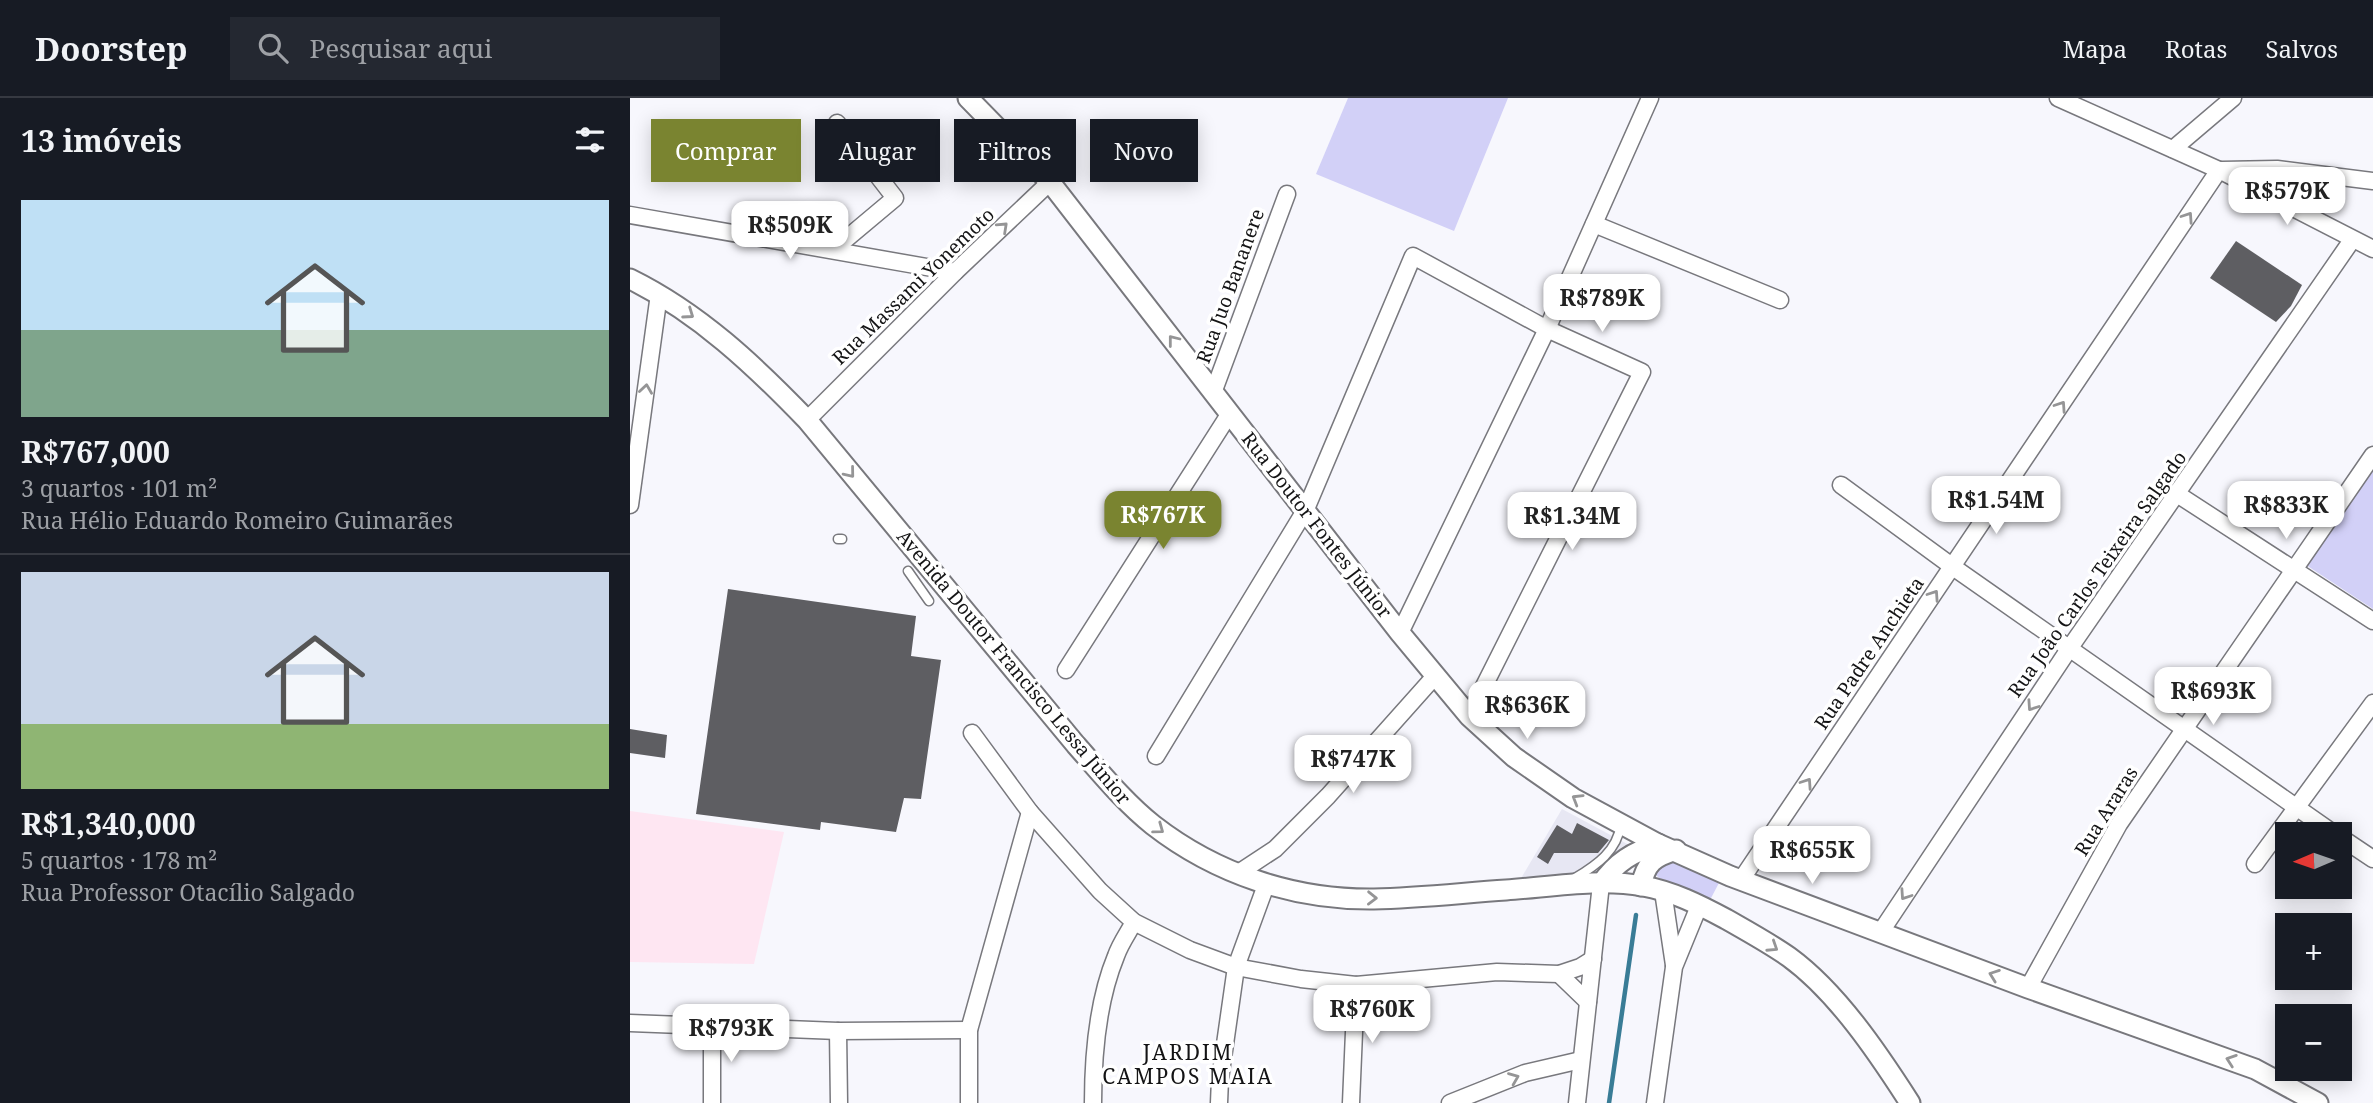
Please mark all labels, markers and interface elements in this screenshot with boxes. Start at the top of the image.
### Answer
search box [230,17,720,80]
text: Doorstep [35,26,188,71]
icon: search [254,29,292,67]
text: Pesquisar aqui [310,30,492,66]
text: Mapa [2063,32,2127,65]
text: Rotas [2165,32,2227,65]
text: Salvos [2265,32,2338,65]
chip: Comprar [651,119,801,182]
chip: Alugar [815,119,940,182]
chip: Filtros [954,119,1076,182]
chip: Novo [1090,119,1198,182]
text: 13 imóveis [21,120,182,161]
icon: filters [571,121,609,159]
pin: R$579K [2230,167,2344,227]
text: R$579K [2244,174,2330,206]
pin: R$509K [733,202,847,261]
street label: Rua Massami Yonemoto [826,202,1000,370]
street label: Rua Juo Bananere [1190,205,1270,367]
text: R$509K [747,208,833,240]
one-way arrow [2180,212,2192,225]
one-way arrow [995,223,1008,235]
icon: home [252,245,378,371]
pin: R$789K [1545,274,1659,334]
text: R$789K [1559,281,1645,313]
one-way arrow [681,306,693,318]
one-way arrow [1168,336,1181,348]
one-way arrow [638,383,653,394]
one-way arrow [2053,401,2065,414]
street label: Rua Doutor Fontes Júnior [1236,426,1398,624]
text: R$767,000 [21,431,170,472]
street label: Rua João Carlos Teixeira Salgado [2002,446,2192,702]
one-way arrow [842,464,854,477]
text: 3 quartos · 101 m² [21,472,217,504]
pin: R$1.54M [1931,476,2061,536]
pin: R$833K [2229,482,2343,541]
text: R$1.54M [1947,483,2045,515]
text: R$833K [2243,488,2329,520]
pin: R$767K [1106,491,1220,551]
pin: R$1.34M [1507,492,1637,552]
text: R$767K [1120,498,1206,530]
text: R$1.34M [1523,499,1621,531]
text: Rua Hélio Eduardo Romeiro Guimarães [21,504,453,536]
street label: Avenida Doutor Francisco Lessa Júnior [891,524,1137,810]
street label: Rua Padre Anchieta [1808,572,1930,734]
one-way arrow [1926,590,1939,603]
icon: home [252,617,378,743]
pin: R$693K [2156,668,2270,727]
text: R$693K [2170,674,2256,706]
pin: R$636K [1470,682,1584,741]
text: R$636K [1484,688,1570,720]
one-way arrow [2027,698,2040,711]
pin: R$747K [1296,736,1410,795]
text: R$747K [1310,742,1396,774]
street label: Rua Araras [2068,761,2144,861]
one-way arrow [1798,778,1811,791]
one-way arrow [1571,795,1584,808]
text: R$1,340,000 [21,803,196,844]
one-way arrow [1151,821,1164,833]
north arrow [2275,822,2352,900]
map controls [2275,822,2352,1081]
pin: R$655K [1755,826,1869,886]
text: R$655K [1769,833,1855,865]
text: 5 quartos · 178 m² [21,844,217,876]
text: Rua Professor Otacílio Salgado [21,876,355,908]
one-way arrow [1901,887,1913,900]
one-way arrow [1367,890,1377,906]
button: + [2275,913,2352,990]
one-way arrow [1765,938,1778,951]
one-way arrow [1988,970,2000,984]
pin: R$760K [1315,986,1429,1045]
text: R$760K [1329,992,1415,1024]
pin: R$793K [674,1004,788,1064]
button: − [2275,1004,2352,1081]
text: R$793K [688,1011,774,1043]
district label: JARDIM CAMPOS MAIA [1102,1038,1274,1090]
one-way arrow [2225,1054,2238,1068]
one-way arrow [1507,1072,1519,1086]

